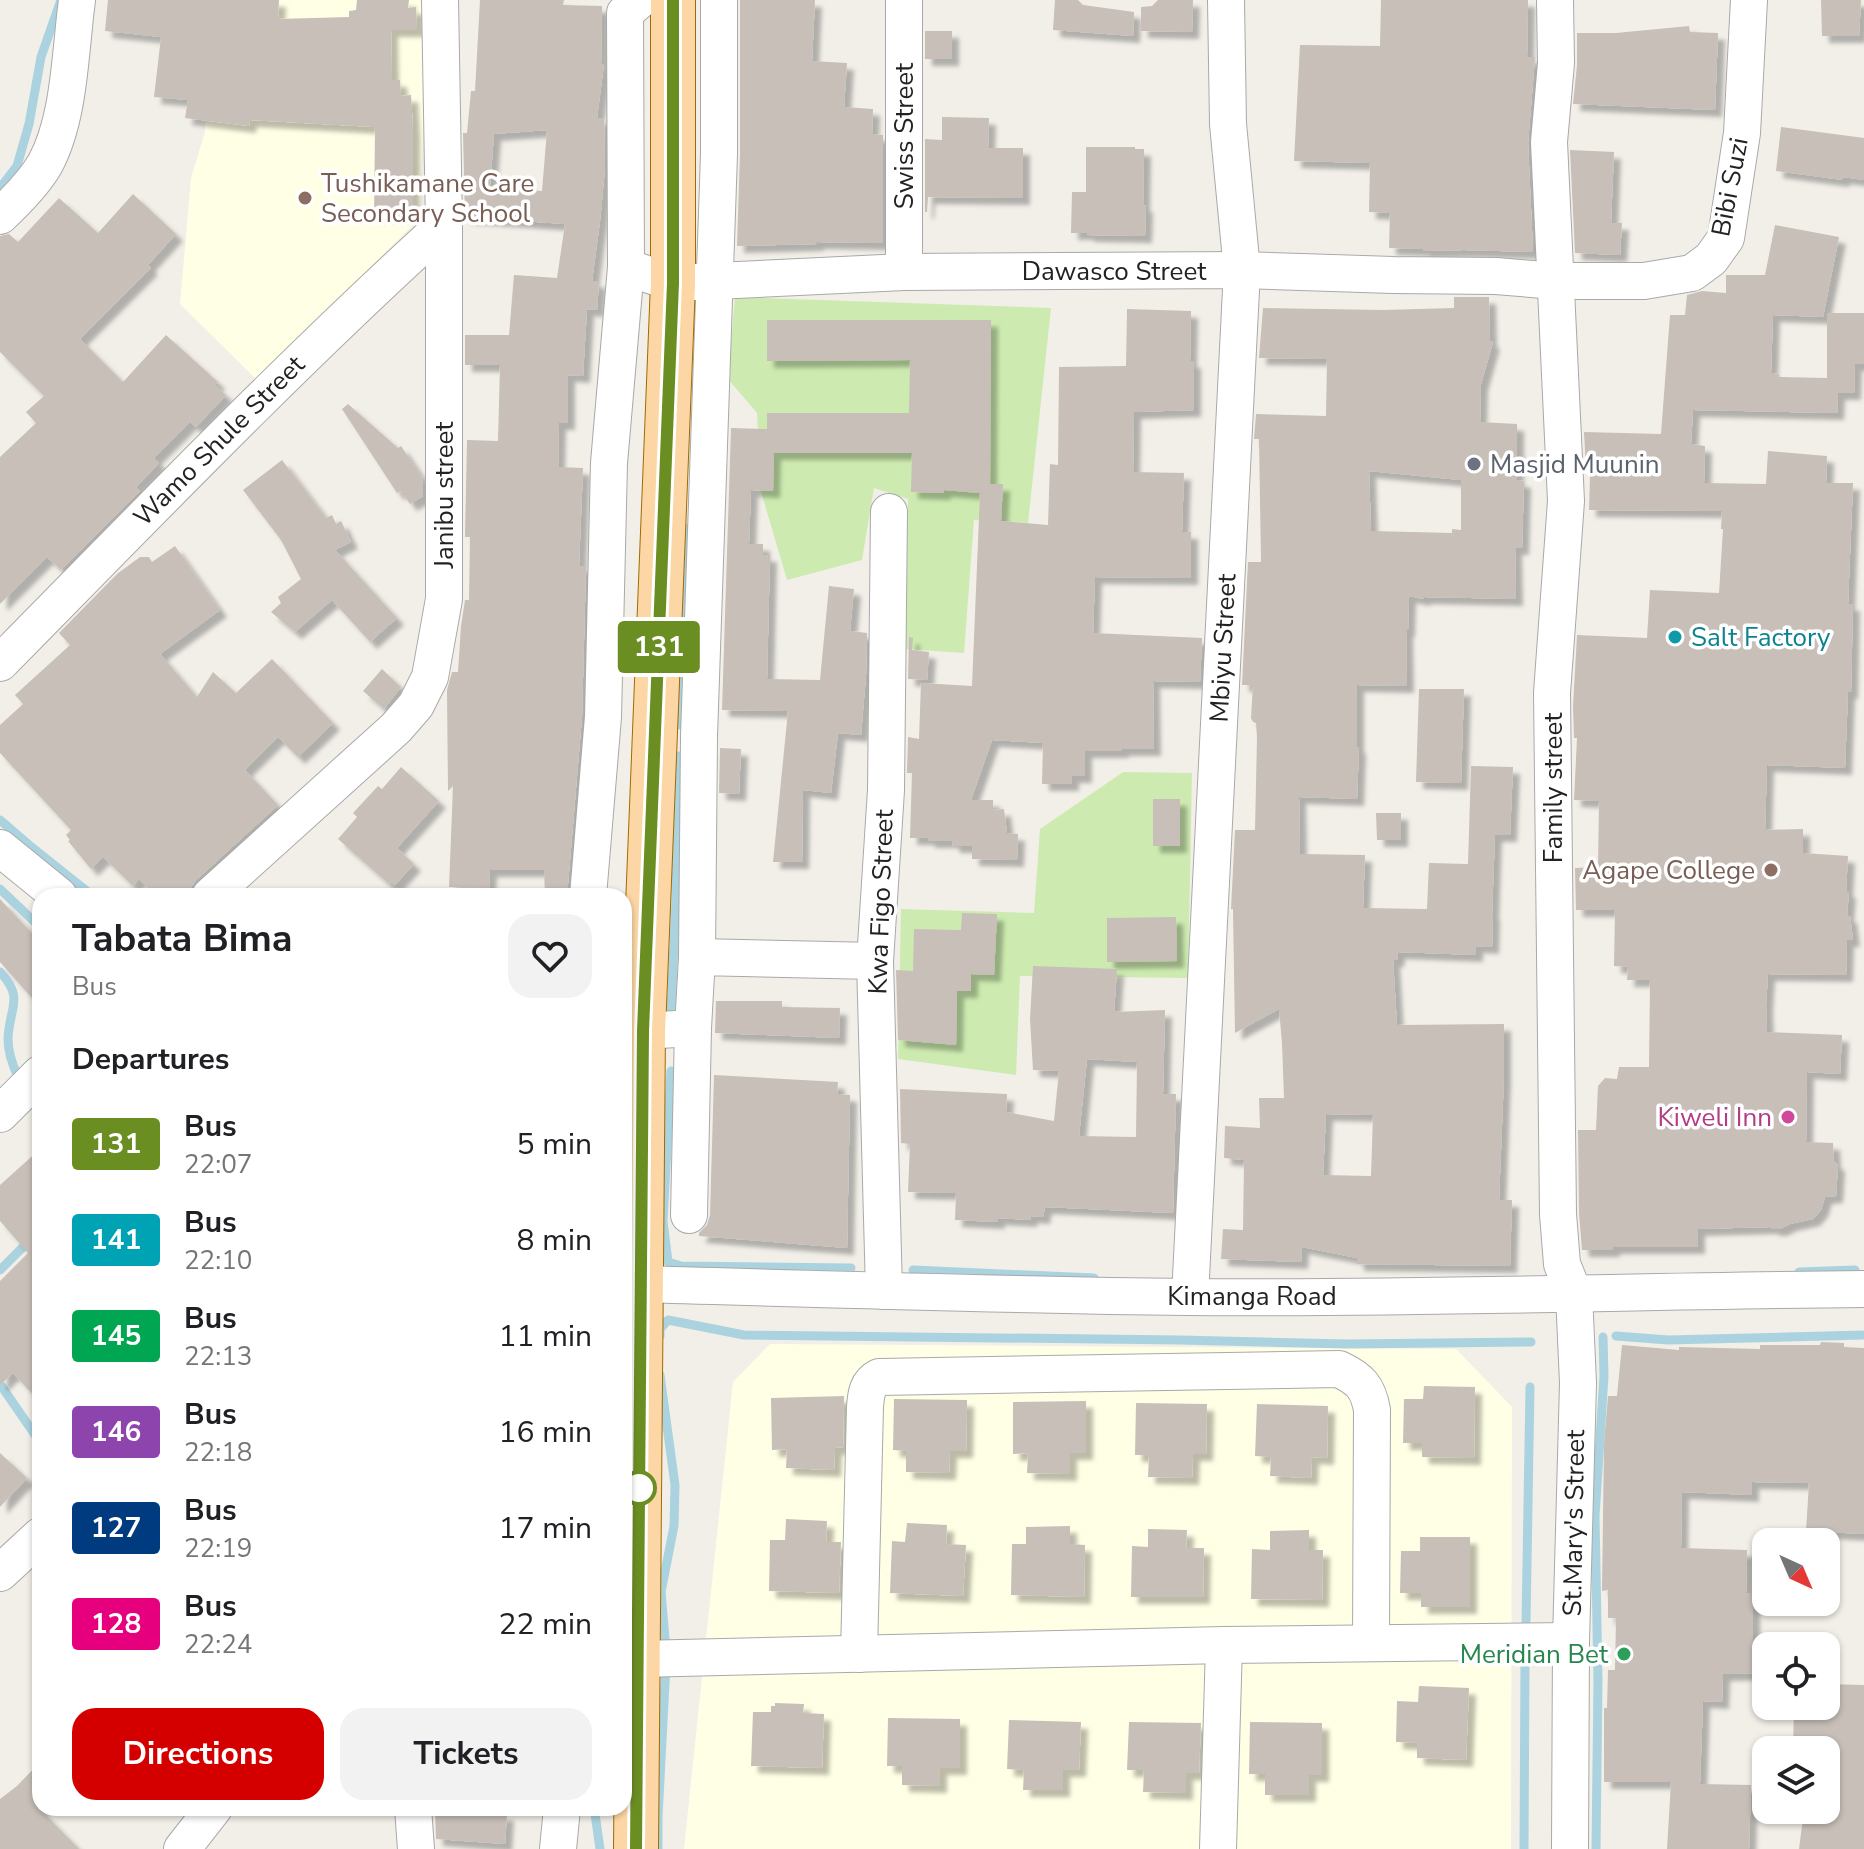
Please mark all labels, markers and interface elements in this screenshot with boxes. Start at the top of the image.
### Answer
street label: Swiss Street [887,62,922,209]
street label: Bibi Suzi [1703,135,1757,239]
place label: Tushikamane Care Secondary School [321,166,534,231]
marker: Tushikamane Care Secondary School [296,189,314,207]
street label: Dawasco Street [1022,254,1207,289]
street label: Wamo Shule Street [126,347,313,534]
street label: Janibu street [427,421,462,569]
place label: Masjid Muunin [1490,447,1660,482]
marker: Masjid Muunin [1465,455,1483,473]
street label: Mbiyu Street [1202,572,1244,723]
place label: Salt Factory [1691,620,1831,655]
line badge: 131 [613,621,705,673]
text: 131 [634,628,684,666]
marker: Salt Factory [1666,628,1684,646]
street label: Family street [1536,712,1571,863]
street label: Kwa Figo Street [860,808,902,995]
place label: Agape College [1582,853,1755,888]
marker: Agape College [1762,861,1780,879]
text: Tabata Bima [72,913,293,964]
button: heart [508,914,592,998]
text: Bus [72,969,117,1004]
text: Departures [72,1039,229,1080]
place label: Kiweli Inn [1658,1100,1772,1135]
text: Bus [184,1106,237,1147]
marker: Kiweli Inn [1779,1108,1797,1126]
text: 5 min [517,1124,592,1165]
text: 131 [91,1125,141,1163]
text: 22:07 [184,1147,252,1182]
text: Bus [184,1202,237,1243]
text: 8 min [517,1220,592,1261]
text: 141 [91,1221,141,1259]
text: 22:10 [184,1243,252,1278]
street label: Kimanga Road [1167,1279,1337,1314]
text: Bus [184,1298,237,1339]
text: 11 min [499,1316,592,1357]
text: 145 [91,1317,141,1355]
text: 22:13 [184,1339,252,1374]
text: Bus [184,1394,237,1435]
text: 16 min [499,1412,592,1453]
text: 146 [91,1413,141,1451]
street label: St.Mary's Street [1555,1428,1593,1617]
text: 22:18 [184,1435,252,1470]
unlabelled marker [622,1471,656,1505]
text: Bus [184,1490,237,1531]
text: 17 min [499,1508,592,1549]
text: 127 [91,1509,141,1547]
north arrow [1752,1528,1840,1616]
map controls [1752,1528,1840,1824]
text: 22:19 [184,1531,252,1566]
text: Bus [184,1586,237,1627]
text: 22 min [499,1604,592,1645]
text: 128 [91,1605,141,1643]
text: 22:24 [184,1627,252,1662]
button: locate [1752,1632,1840,1720]
place label: Meridian Bet [1460,1637,1609,1672]
marker: Meridian Bet [1615,1645,1633,1663]
button: Directions [72,1708,324,1800]
button: Tickets [340,1708,592,1800]
button: layers [1752,1736,1840,1824]

